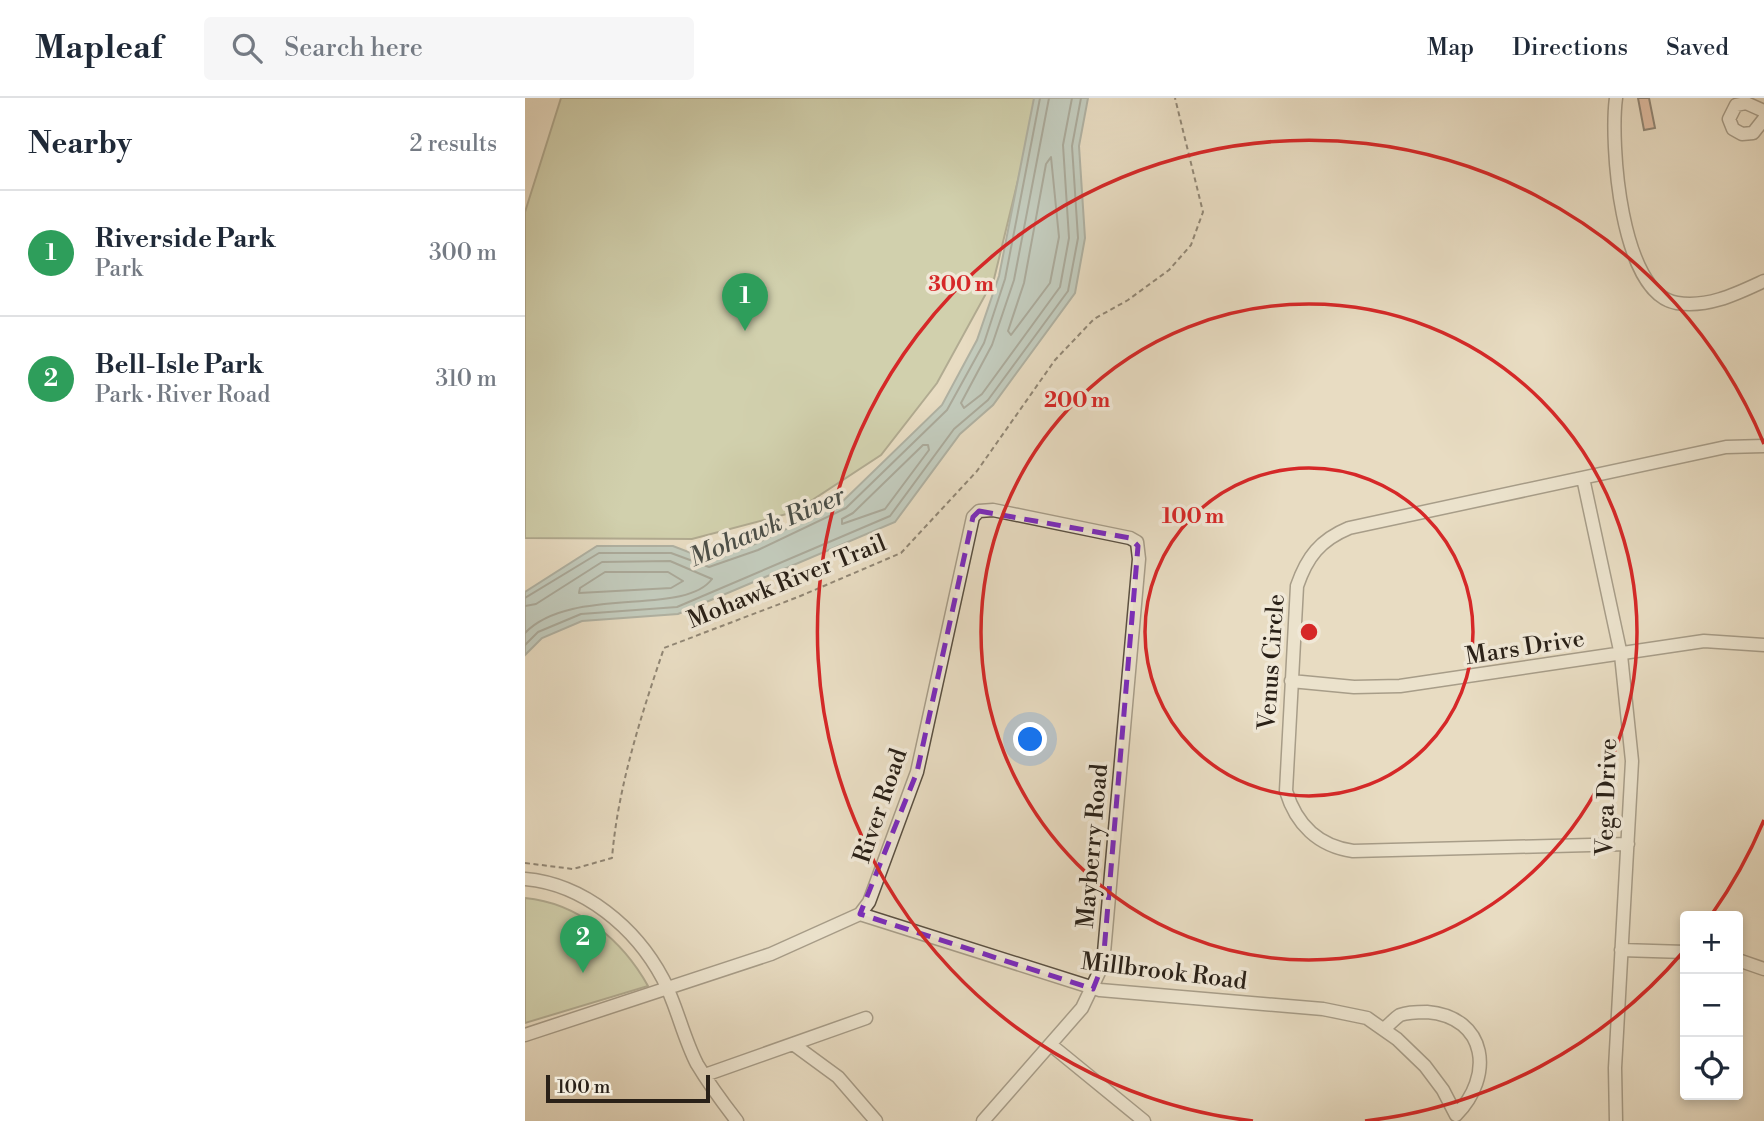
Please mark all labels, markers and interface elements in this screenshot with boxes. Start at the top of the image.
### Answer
search box [204,17,694,80]
text: Mapleaf [35,28,162,69]
icon: search [228,29,266,67]
text: Search here [284,32,423,64]
text: Map [1427,33,1474,63]
text: Directions [1512,33,1628,63]
text: Saved [1666,33,1729,63]
text: Nearby [28,125,132,163]
text: 2 results [410,130,497,158]
text: Riverside Park [95,223,276,255]
text: 1 [45,239,57,267]
text: 300 m [429,239,497,267]
text: Park [95,255,143,283]
text: 300 m [928,272,994,298]
pin: 1 [722,273,768,331]
text: Bell-Isle Park [95,349,264,381]
text: 2 [44,365,58,393]
text: 310 m [436,365,497,393]
text: Park · River Road [95,381,270,409]
text: 200 m [1044,388,1110,414]
water label: Mohawk River [684,479,851,574]
text: 100 m [1162,504,1224,530]
street label: Mohawk River Trail [683,528,891,636]
street label: Venus Circle [1252,593,1292,732]
centre of rings [1297,620,1321,644]
street label: Mars Drive [1463,624,1587,672]
your location [1013,722,1047,756]
street label: Vega Drive [1590,738,1624,857]
street label: River Road [847,744,915,867]
street label: Mayberry Road [1071,762,1115,929]
map controls [1680,911,1743,1100]
button: + [1680,911,1743,974]
pin: 2 [560,915,606,973]
street label: Millbrook Road [1079,947,1249,997]
button: − [1680,974,1743,1037]
button: locate [1680,1037,1743,1100]
scale bar [546,1072,711,1104]
text: 100 m [557,1075,610,1099]

